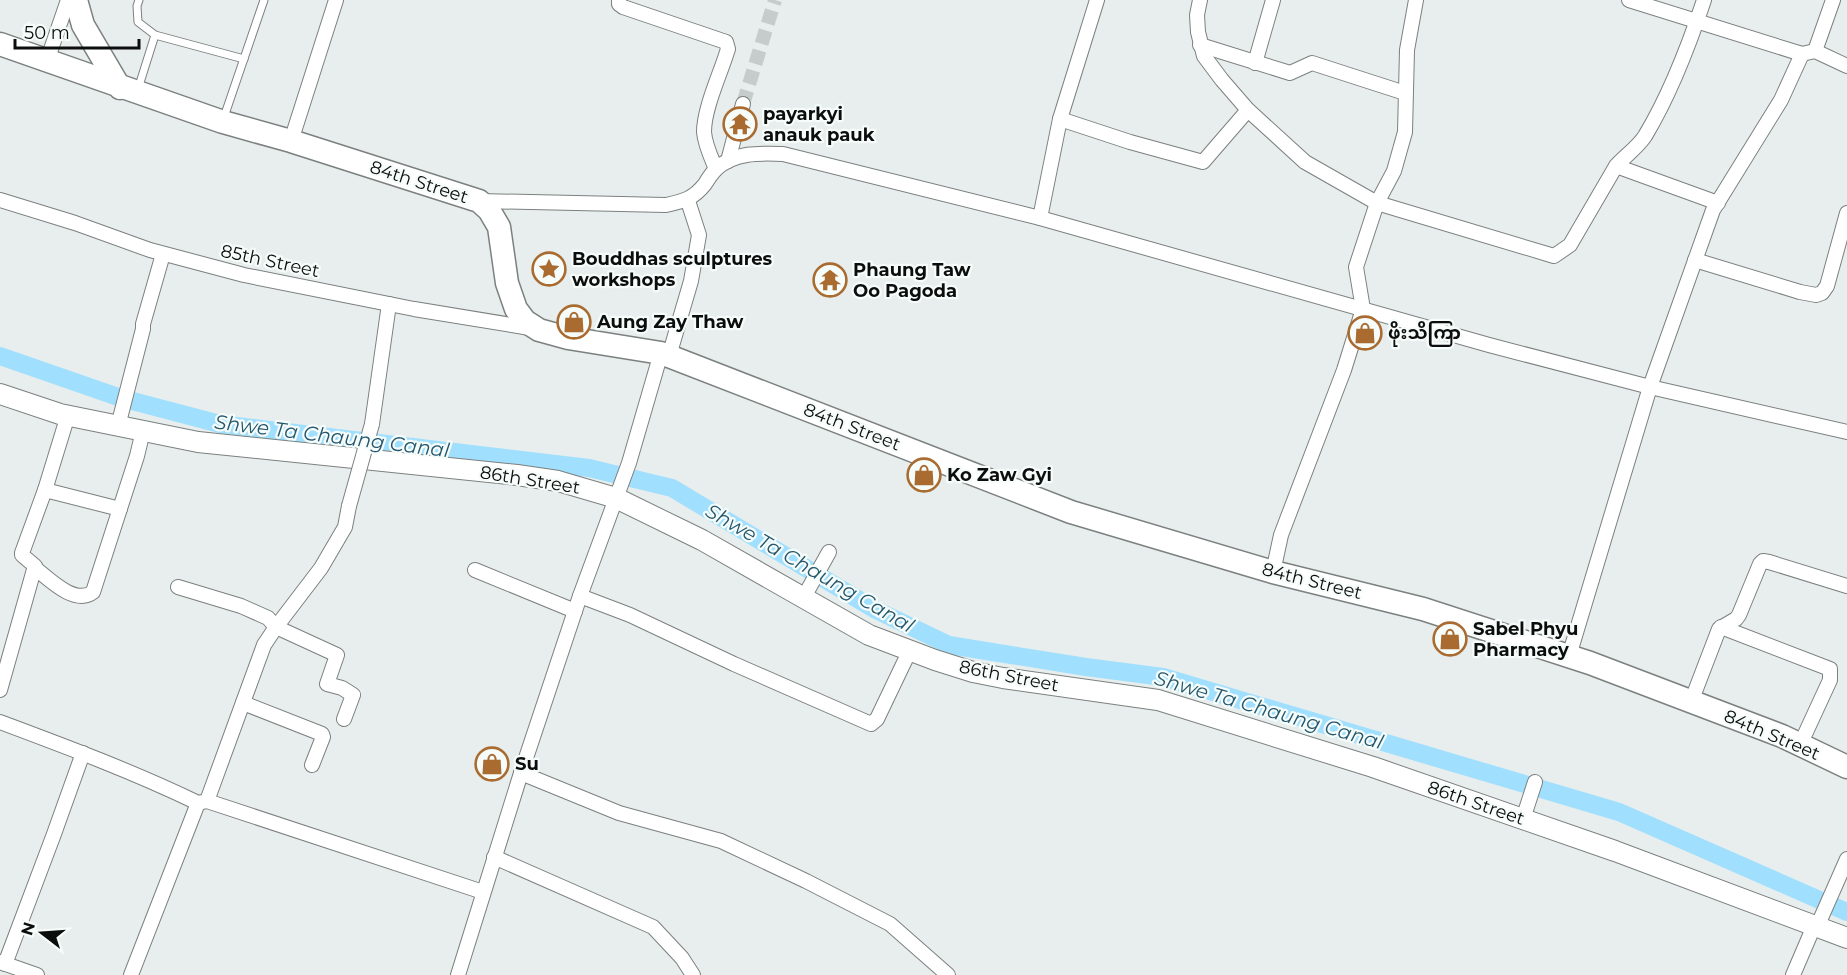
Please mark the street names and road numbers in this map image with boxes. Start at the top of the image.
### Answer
street label: 84th Street [367,156,471,208]
street label: 85th Street [219,240,321,282]
street label: 84th Street [800,398,904,456]
street label: 86th Street [478,461,582,499]
street label: 84th Street [1260,558,1364,604]
street label: 86th Street [957,656,1061,696]
street label: 84th Street [1721,705,1823,765]
street label: 86th Street [1425,776,1527,830]

